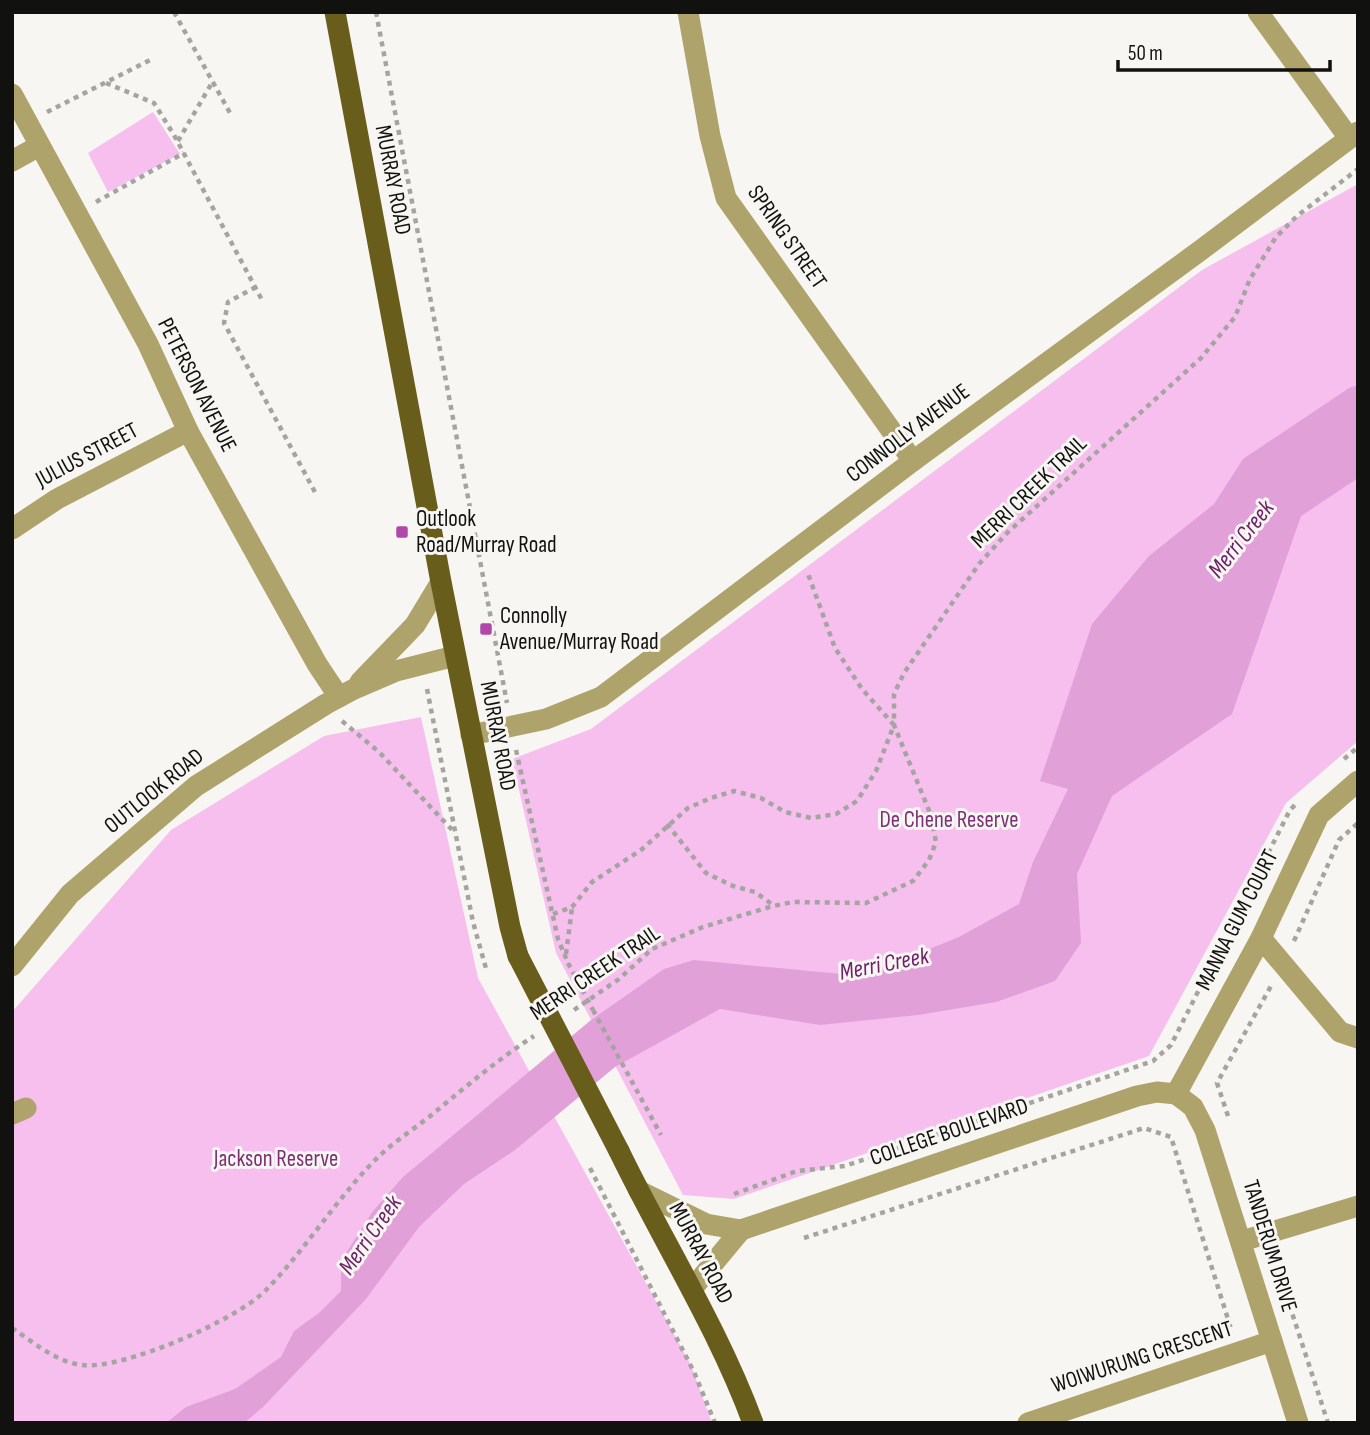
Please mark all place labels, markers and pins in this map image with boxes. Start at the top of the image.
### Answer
place label: Outlook Road/Murray Road [416,505,557,559]
marker: Outlook Road/Murray Road [394,524,410,540]
place label: Connolly Avenue/Murray Road [499,602,659,656]
marker: Connolly Avenue/Murray Road [478,621,494,637]

